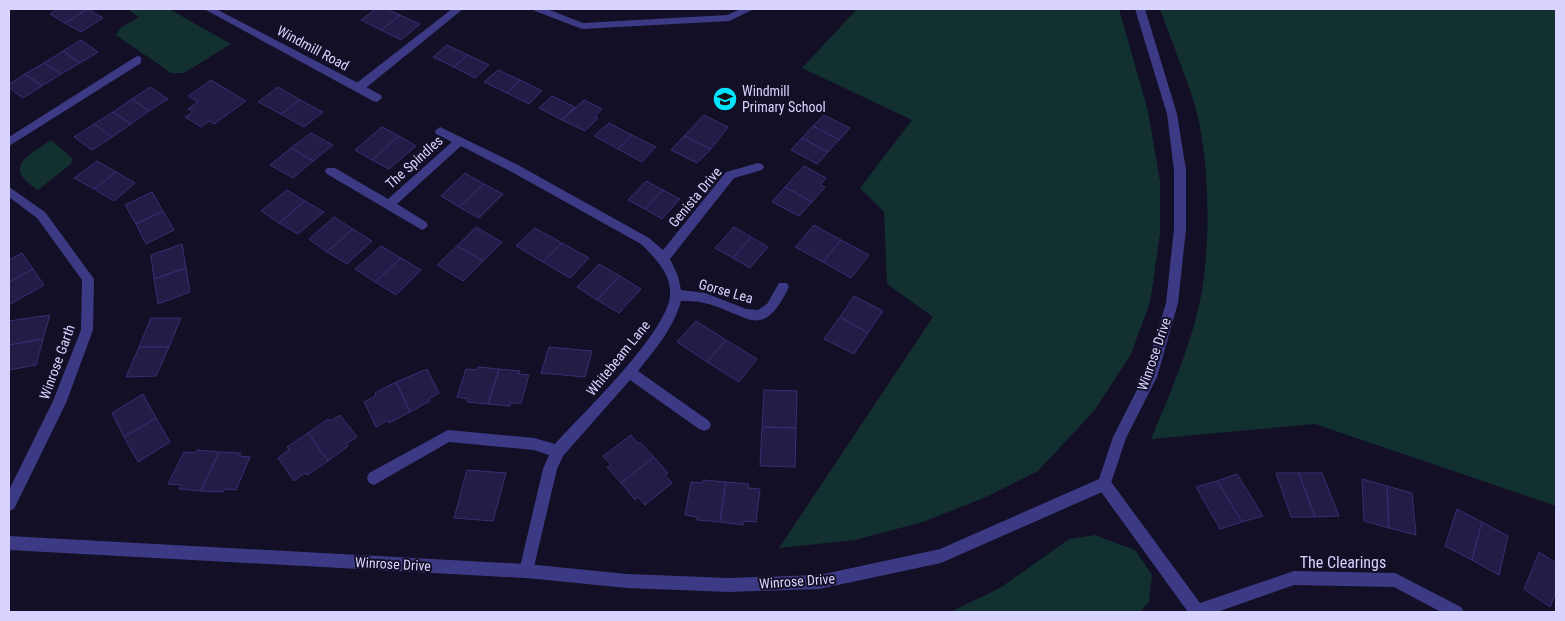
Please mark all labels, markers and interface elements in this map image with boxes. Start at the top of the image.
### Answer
street label: Windmill Road [274,22,352,74]
place label: Windmill Primary School [742,83,826,115]
school or university icon: Windmill Primary School [712,86,738,112]
street label: The Spindles [382,132,446,192]
street label: Genista Drive [665,163,725,230]
street label: Gorse Lea [697,276,755,306]
street label: Winrose Drive [1134,315,1174,392]
street label: Whitebeam Lane [583,317,653,399]
street label: Winrose Garth [36,322,78,402]
street label: The Clearings [1300,553,1386,572]
street label: Winrose Drive [355,554,432,574]
street label: Winrose Drive [759,570,836,592]

